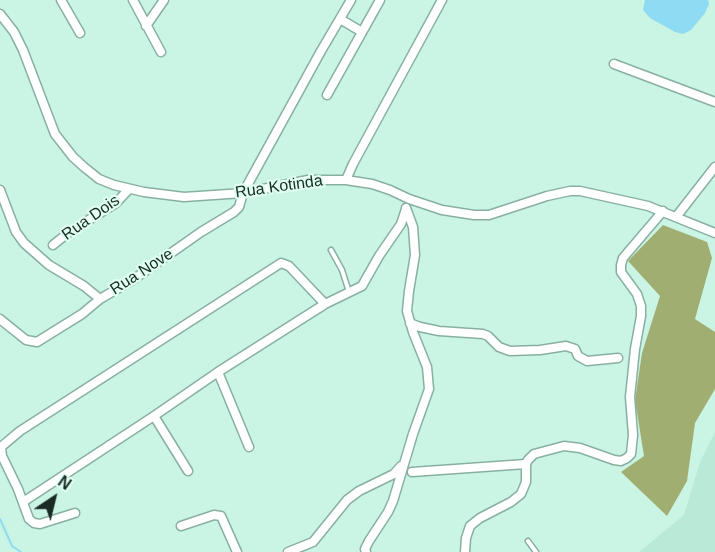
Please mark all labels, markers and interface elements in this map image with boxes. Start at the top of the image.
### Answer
street label: Rua Kotinda [234,171,324,203]
street label: Rua Dois [59,191,123,245]
street label: Rua Nove [107,245,177,299]
north arrow [24,468,84,528]
text: N [55,473,74,493]

